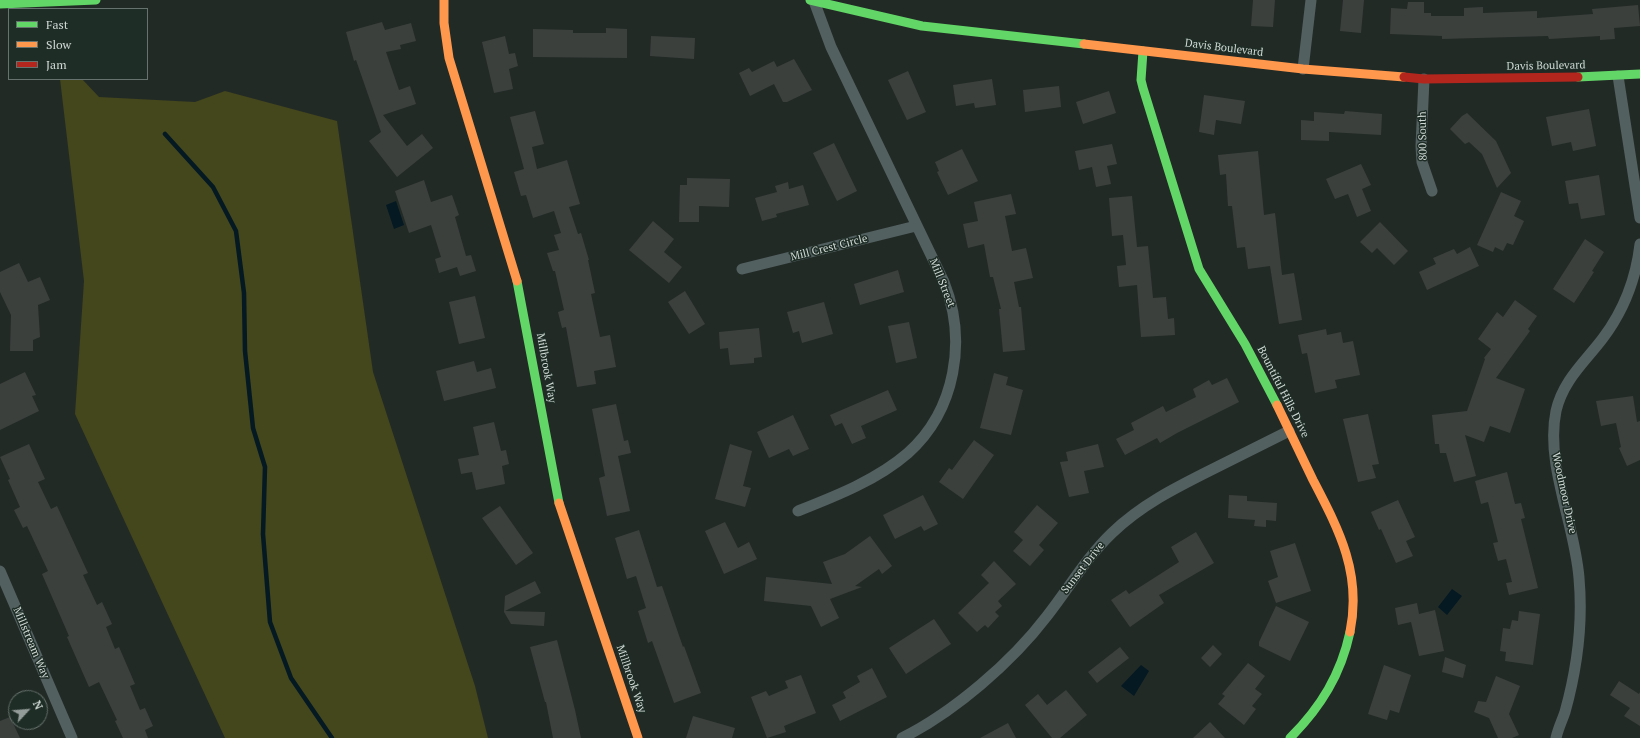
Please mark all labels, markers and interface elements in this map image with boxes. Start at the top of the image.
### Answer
legend [8,8,148,80]
text: Fast [46,17,68,32]
text: Slow [46,37,71,52]
street label: Davis Boulevard [1184,37,1264,59]
text: Jam [46,57,67,72]
street label: Davis Boulevard [1506,59,1586,73]
street label: 800 South [1416,111,1430,161]
street label: Mill Crest Circle [789,232,869,264]
street label: Mill Street [926,257,958,309]
street label: Millbrook Way [533,332,559,404]
street label: Bountiful Hills Drive [1254,344,1312,440]
street label: Woodmoor Drive [1549,451,1579,535]
street label: Sunset Drive [1059,539,1107,597]
street label: Millstream Way [10,605,52,681]
street label: Millbrook Way [613,643,649,715]
north arrow [8,690,48,730]
text: N [30,698,46,712]

